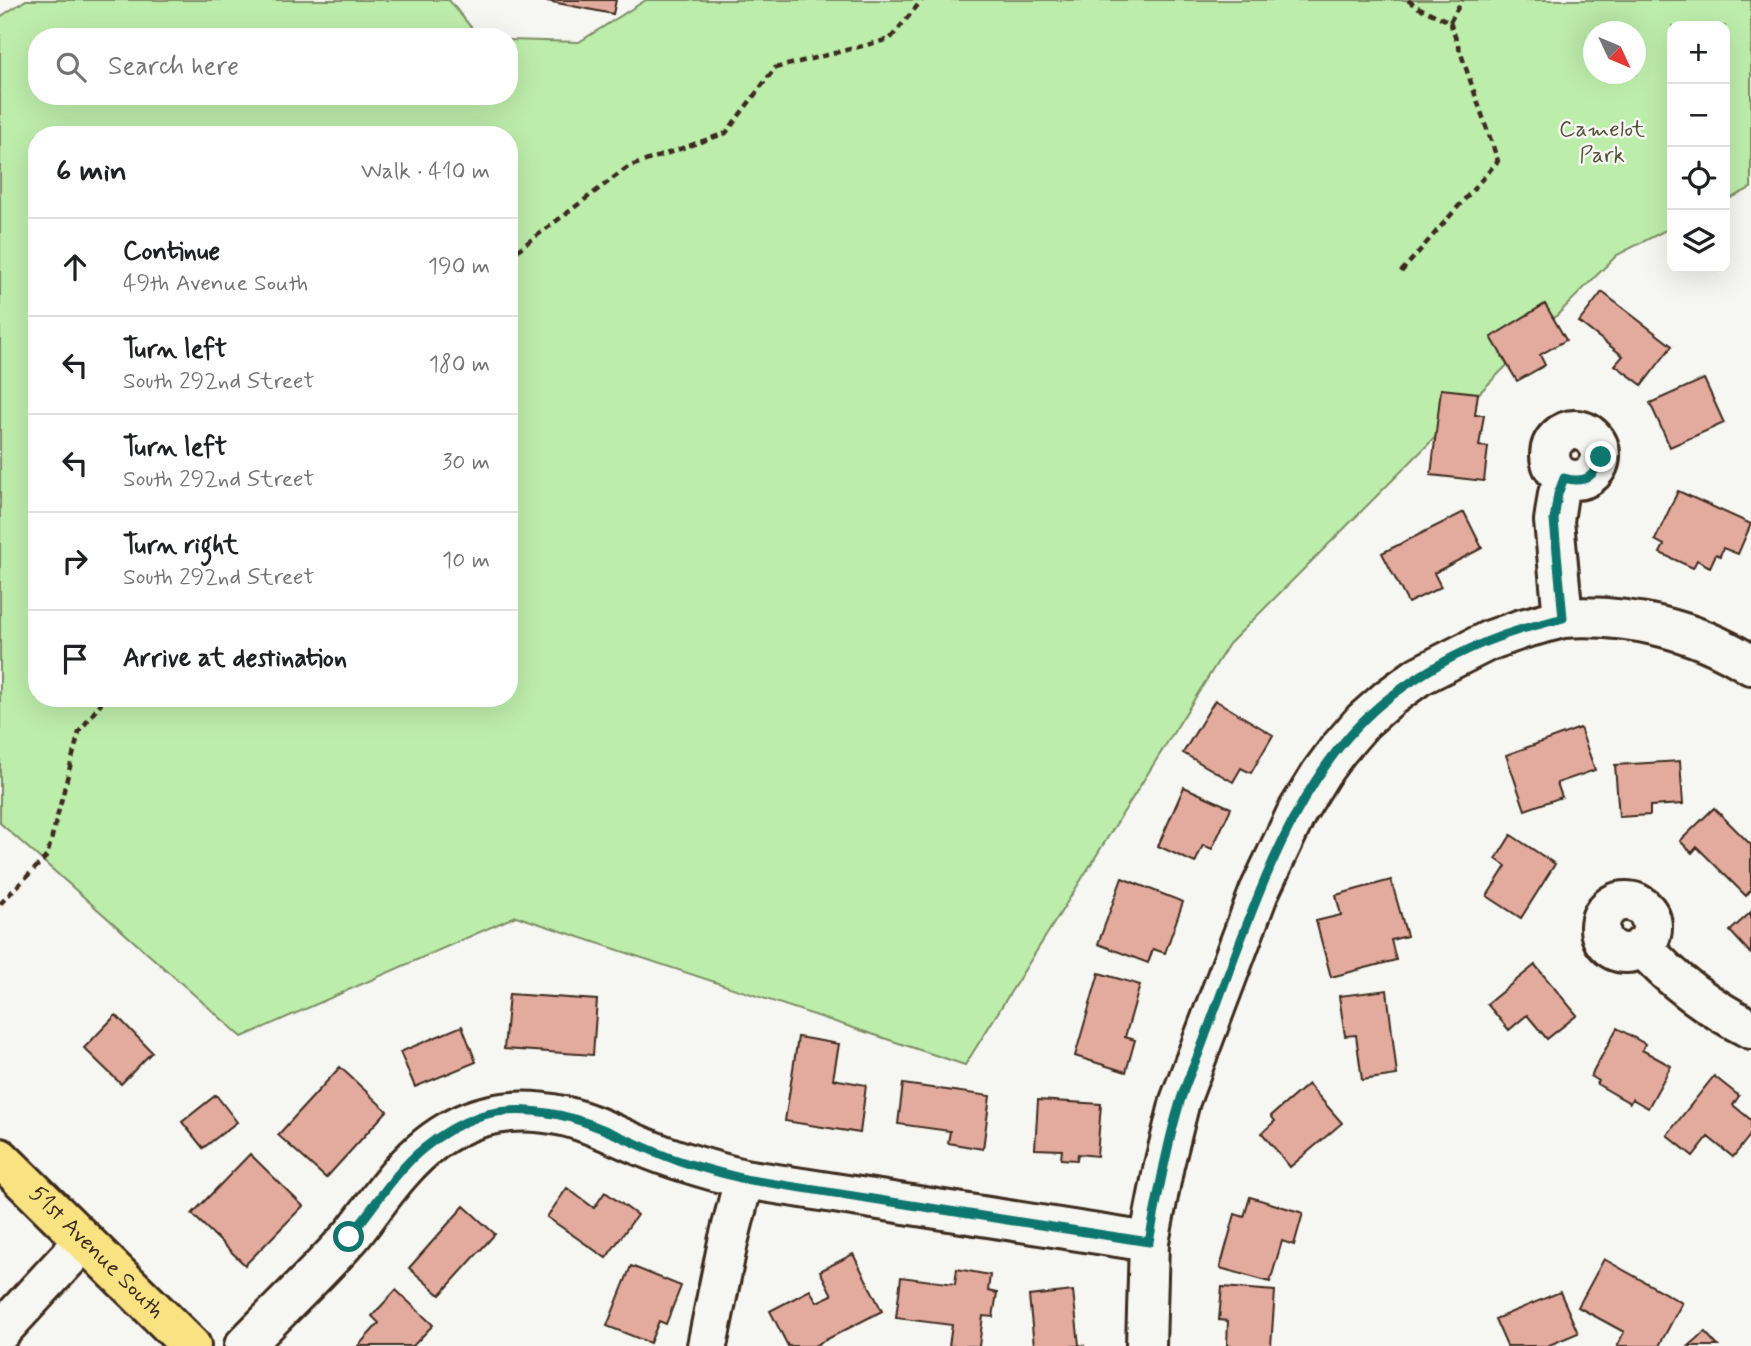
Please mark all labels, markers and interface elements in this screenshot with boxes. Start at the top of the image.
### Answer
north arrow [1583,21,1646,84]
map controls [1667,21,1730,273]
button: + [1667,21,1730,84]
search box [28,28,518,105]
icon: search [52,48,90,86]
text: Search here [108,50,239,84]
button: − [1667,84,1730,147]
park label: Camelot Park [1559,115,1645,171]
button: locate [1667,147,1730,210]
text: 6 min [56,152,127,191]
text: Walk · 410 m [361,157,490,187]
button: layers [1667,210,1730,273]
text: Continue [123,235,220,269]
icon: ahead [56,248,94,286]
text: 190 m [428,252,490,282]
text: 49th Avenue South [123,269,308,299]
text: Turn left [123,333,227,367]
icon: left [56,346,94,384]
text: 180 m [429,350,490,380]
text: South 292nd Street [123,367,314,397]
text: Turn left [123,431,227,465]
route end [1585,441,1616,472]
icon: left [56,444,94,482]
text: 30 m [442,448,490,478]
text: South 292nd Street [123,465,314,495]
text: Turn right [123,529,239,563]
icon: right [56,542,94,580]
text: 10 m [442,546,490,576]
text: South 292nd Street [123,563,314,593]
icon: arrive [56,640,94,678]
text: Arrive at destination [123,642,347,676]
street label: 51st Avenue South [22,1179,170,1326]
route start [333,1221,364,1252]

